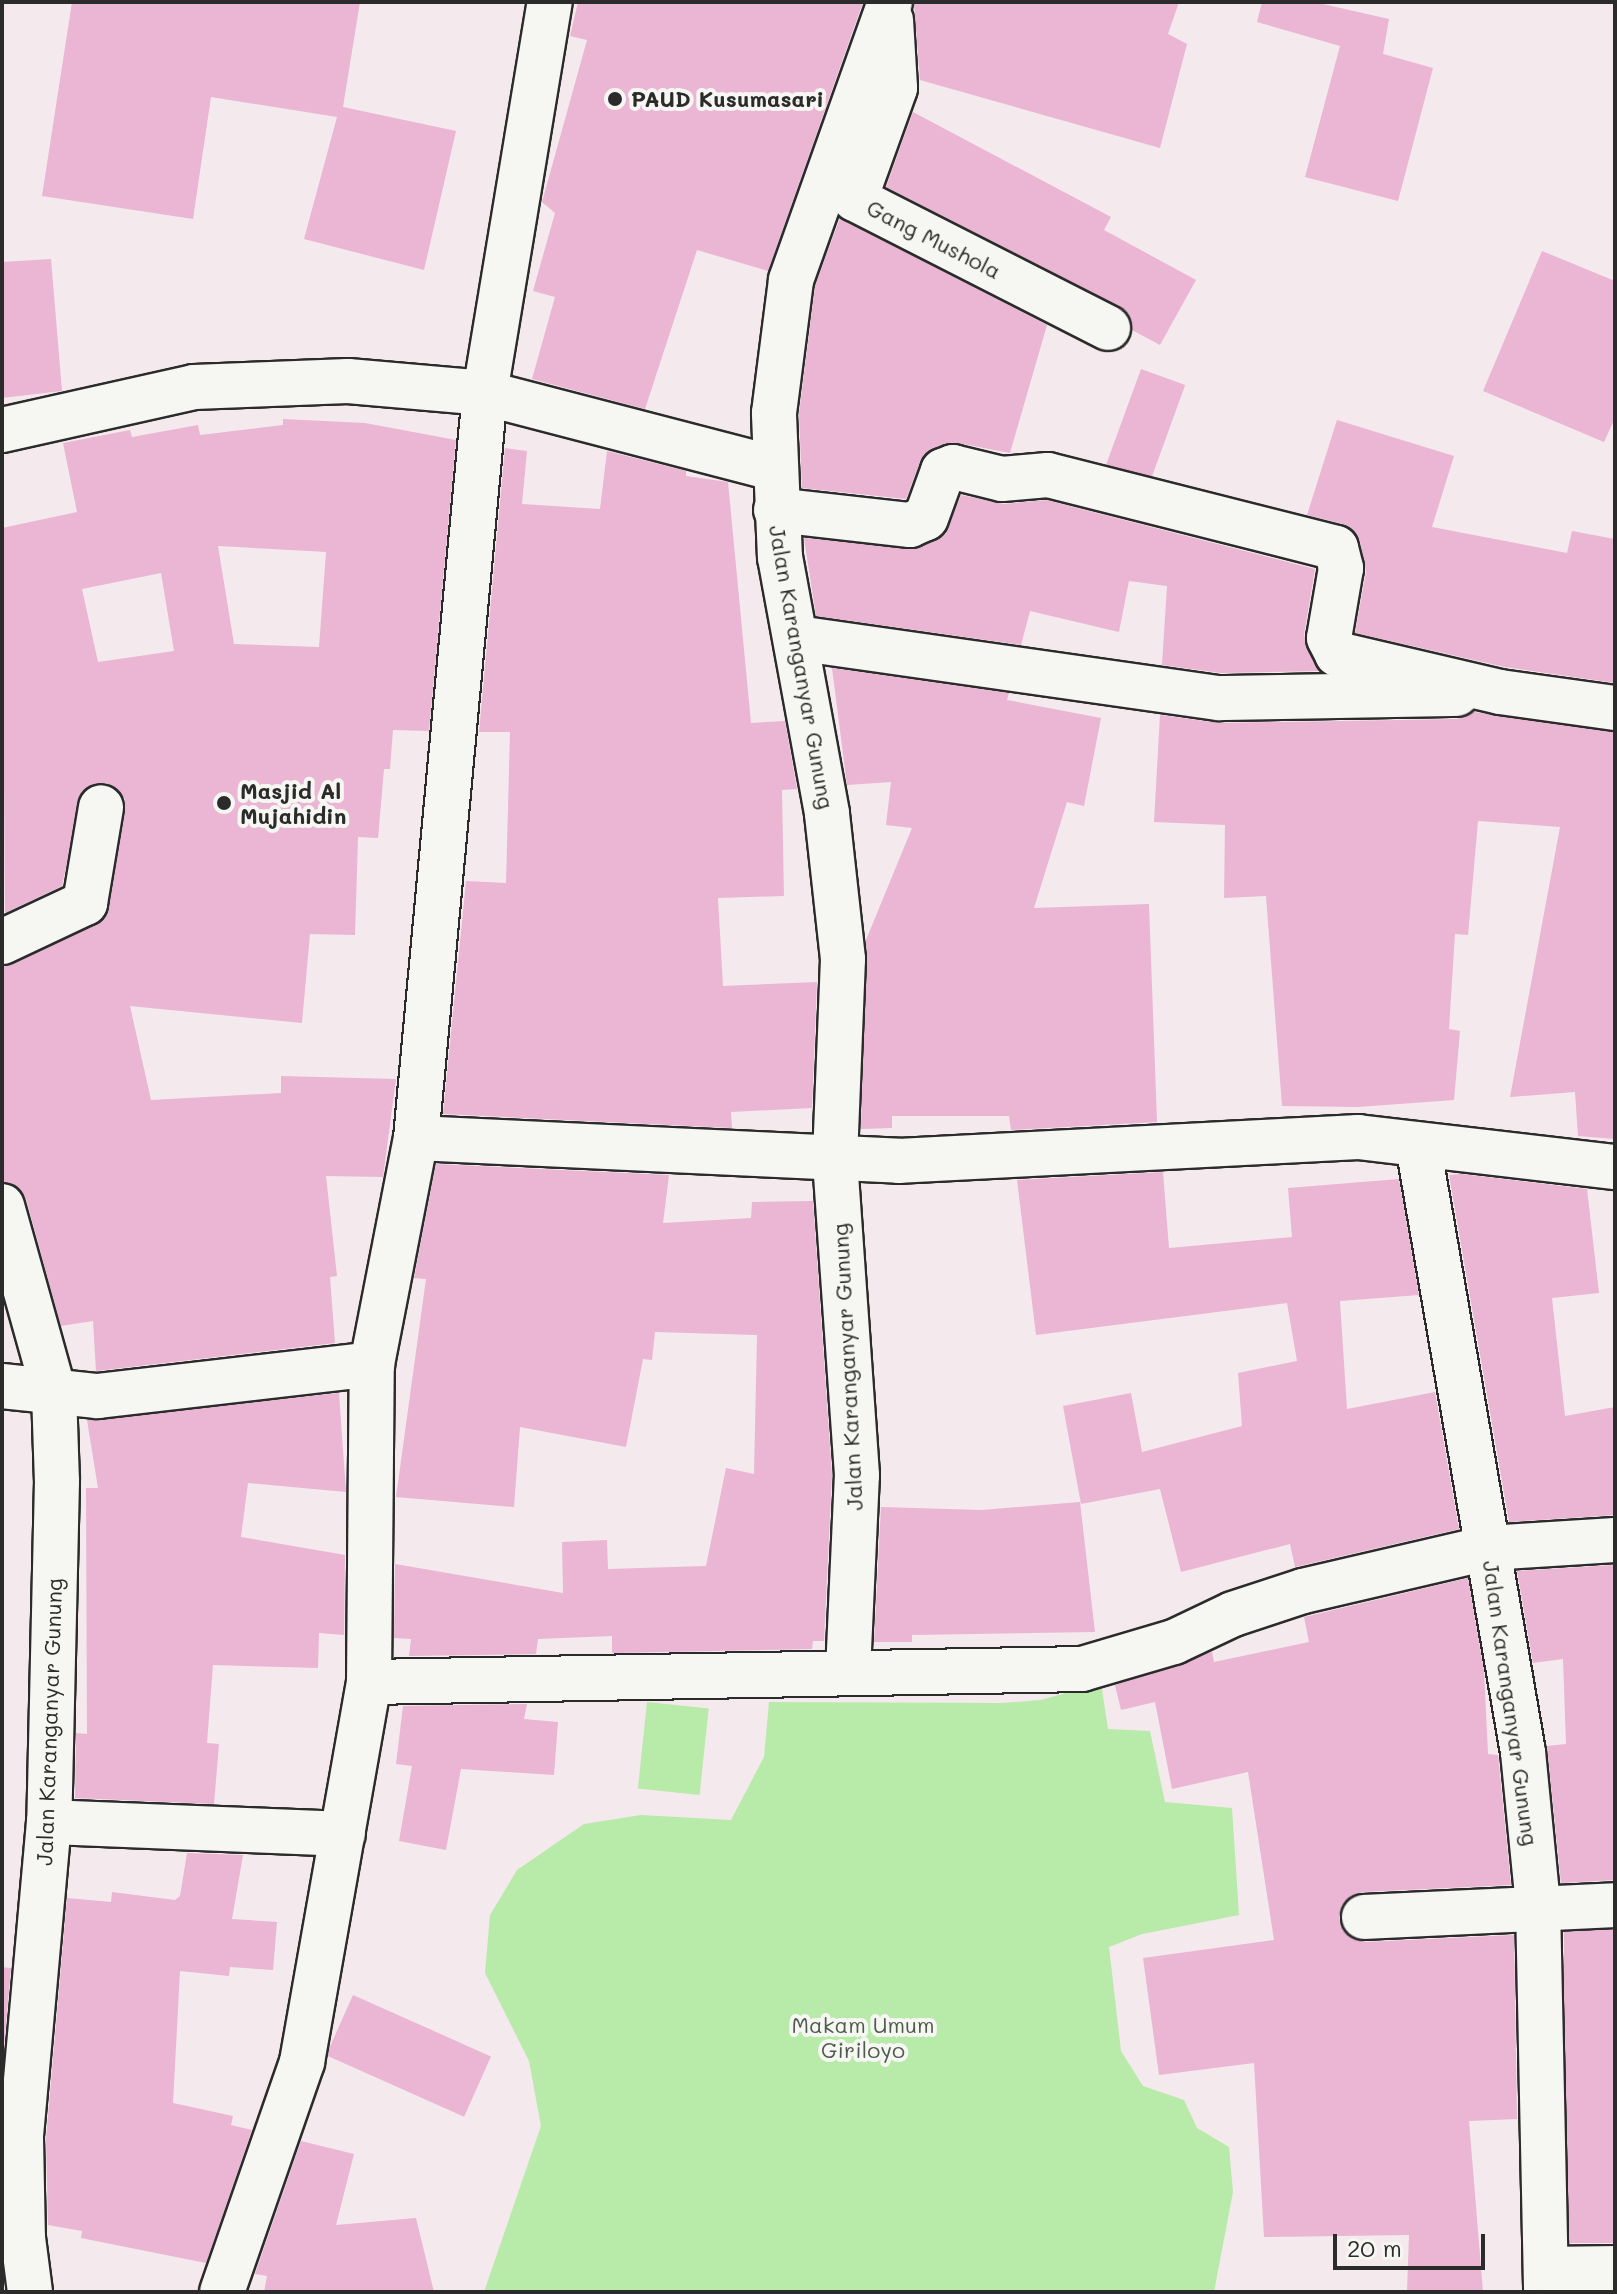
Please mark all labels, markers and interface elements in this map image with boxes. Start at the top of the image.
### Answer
place label: PAUD Kusumasari [631,86,824,112]
marker: PAUD Kusumasari [606,90,624,108]
street label: Gang Mushola [863,194,1005,284]
street label: Jalan Karanganyar Gunung [764,523,840,811]
place label: Masjid Al Mujahidin [240,777,346,828]
marker: Masjid Al Mujahidin [215,794,233,812]
street label: Jalan Karanganyar Gunung [826,1223,868,1511]
street label: Jalan Karanganyar Gunung [1478,1559,1544,1847]
street label: Jalan Karanganyar Gunung [31,1578,67,1866]
park label: Makam Umum Giriloyo [792,2011,934,2062]
scale bar [1337,2218,1489,2268]
text: 20 m [1347,2232,1402,2263]

